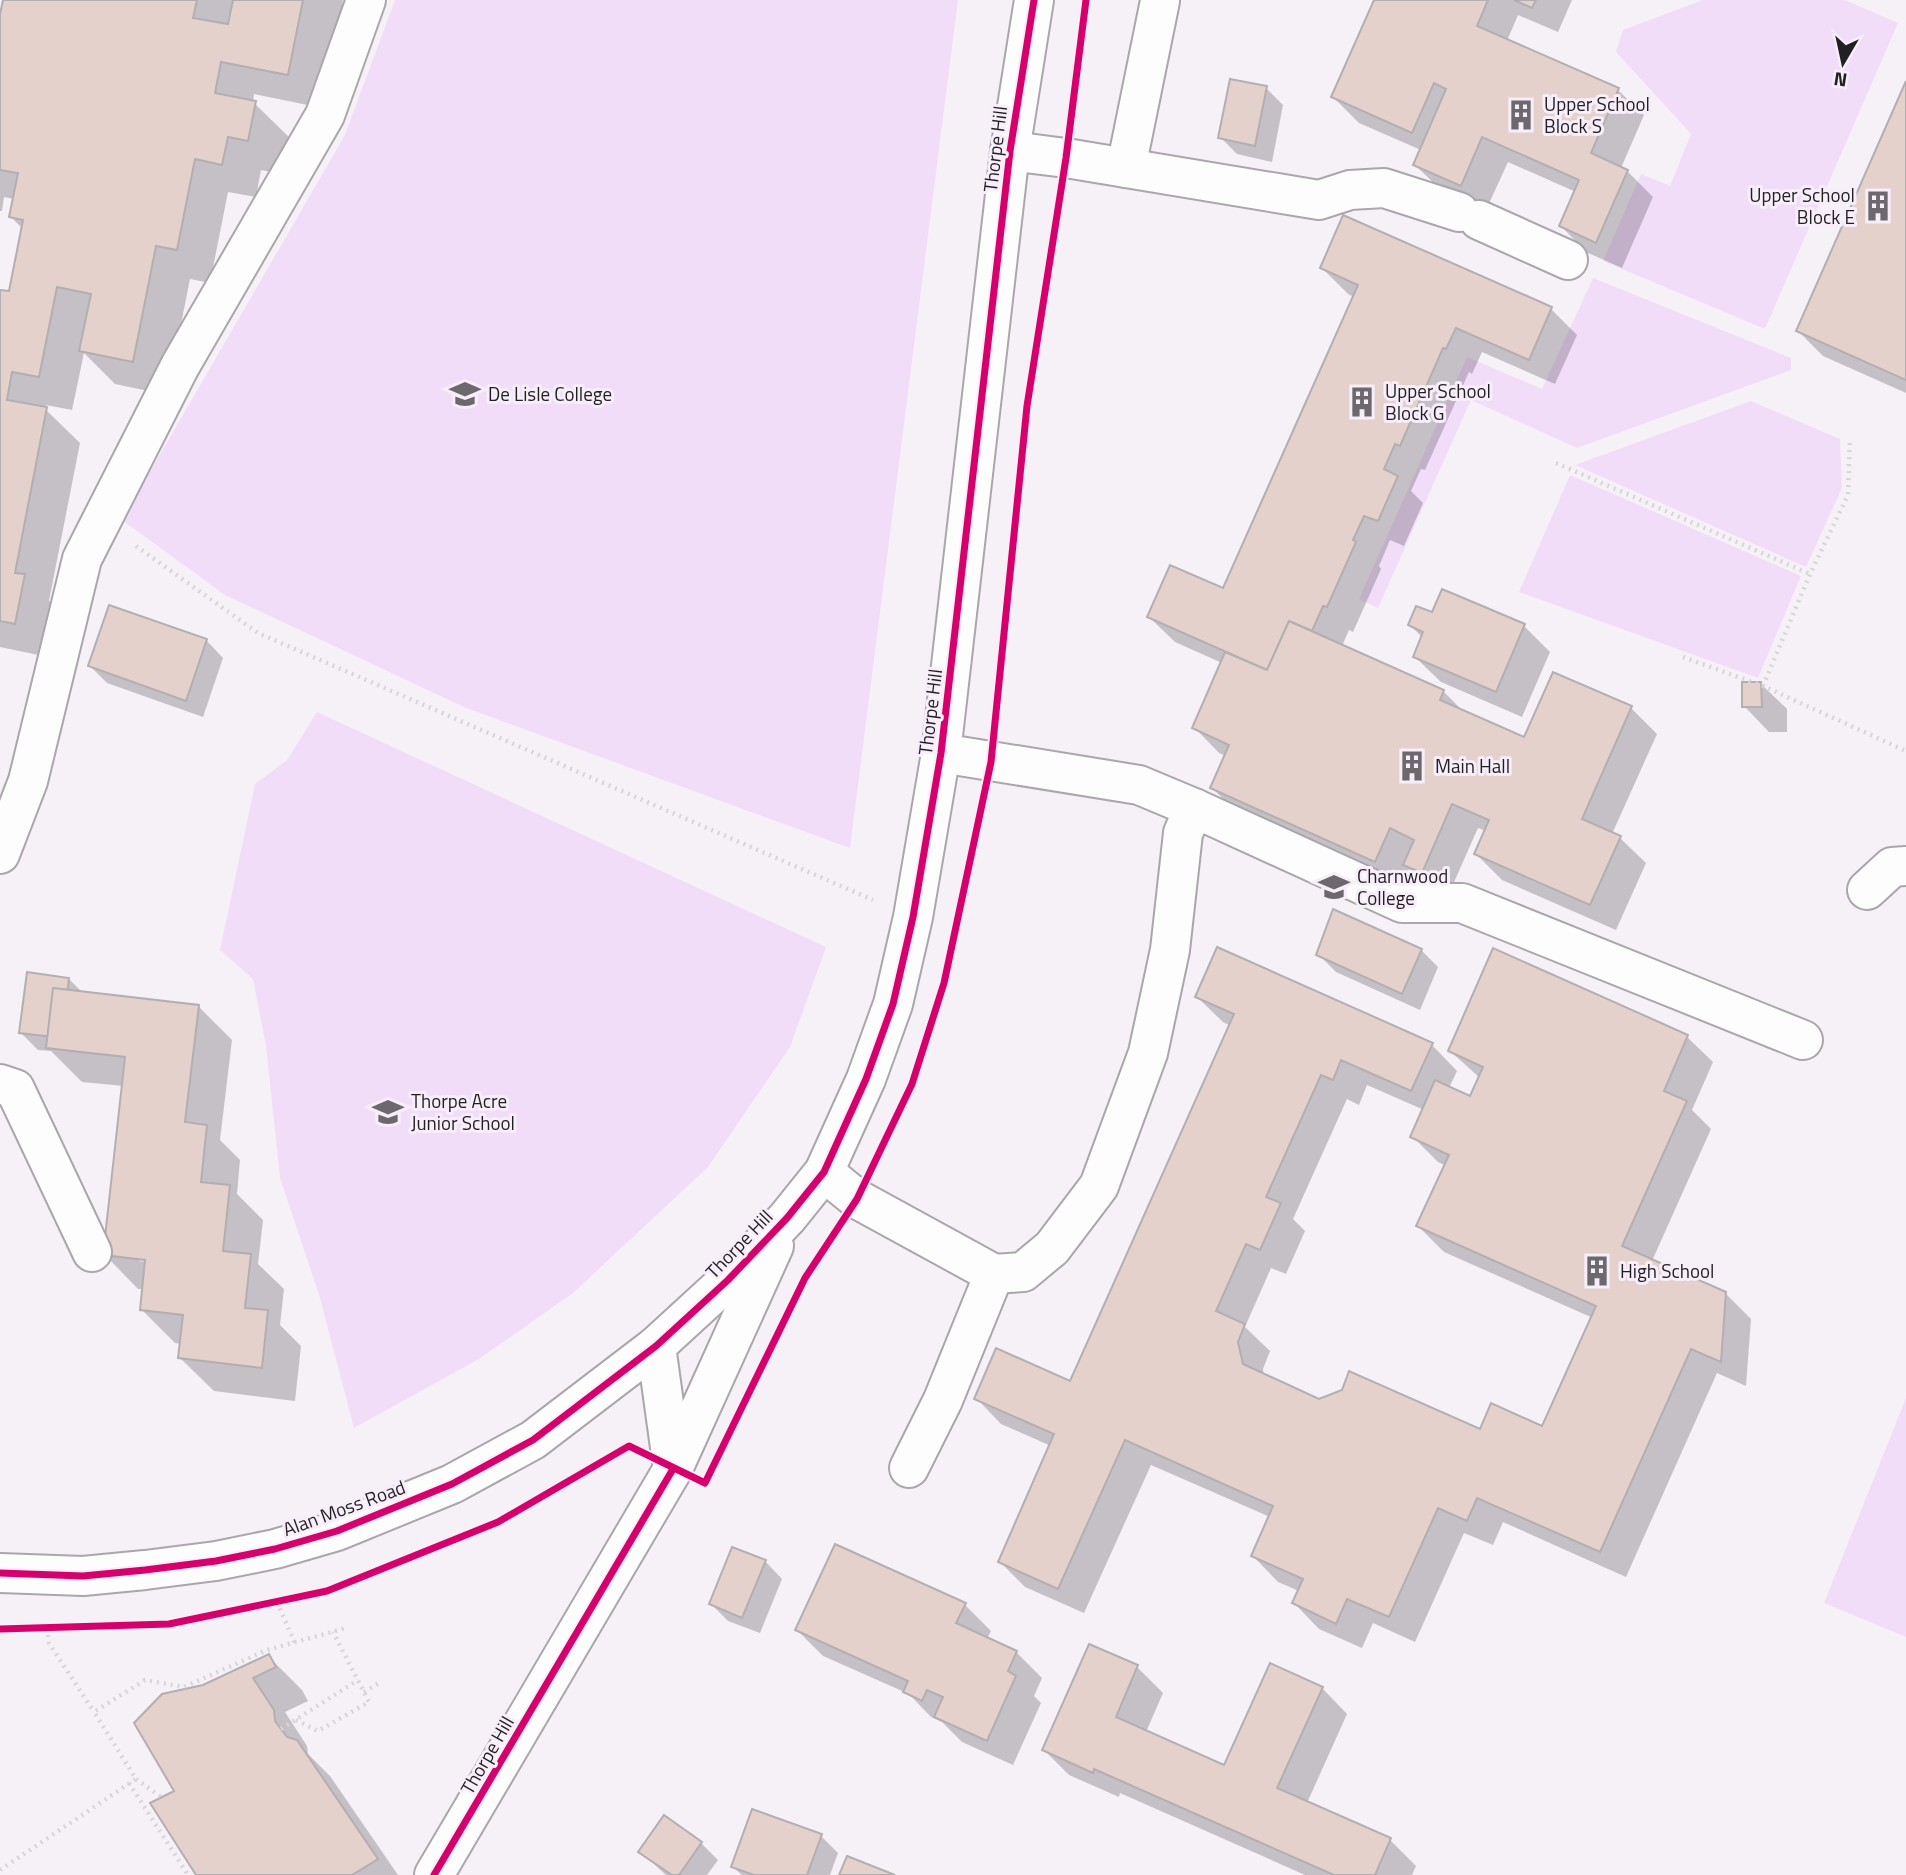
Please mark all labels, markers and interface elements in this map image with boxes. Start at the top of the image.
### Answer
north arrow [1808,28,1878,98]
text: N [1831,65,1849,96]
place label: Upper School Block S [1544,89,1650,140]
building icon: Upper School Block S [1504,98,1538,132]
street label: Thorpe Hill [975,104,1014,194]
place label: Upper School Block E [1749,180,1855,231]
building icon: Upper School Block E [1861,189,1895,223]
place label: Upper School Block G [1385,376,1491,427]
school or university icon: De Lisle College [448,377,482,411]
place label: De Lisle College [488,379,612,408]
building icon: Upper School Block G [1345,385,1379,419]
street label: Thorpe Hill [910,667,949,757]
building icon: Main Hall [1395,749,1429,783]
place label: Main Hall [1435,751,1510,780]
place label: Charnwood College [1357,861,1448,912]
school or university icon: Charnwood College [1317,870,1351,904]
place label: Thorpe Acre Junior School [411,1086,515,1137]
school or university icon: Thorpe Acre Junior School [371,1095,405,1129]
street label: Thorpe Hill [698,1203,779,1285]
building icon: High School [1580,1254,1614,1288]
place label: High School [1620,1256,1714,1285]
street label: Alan Moss Road [278,1472,409,1543]
street label: Thorpe Hill [452,1710,521,1799]

